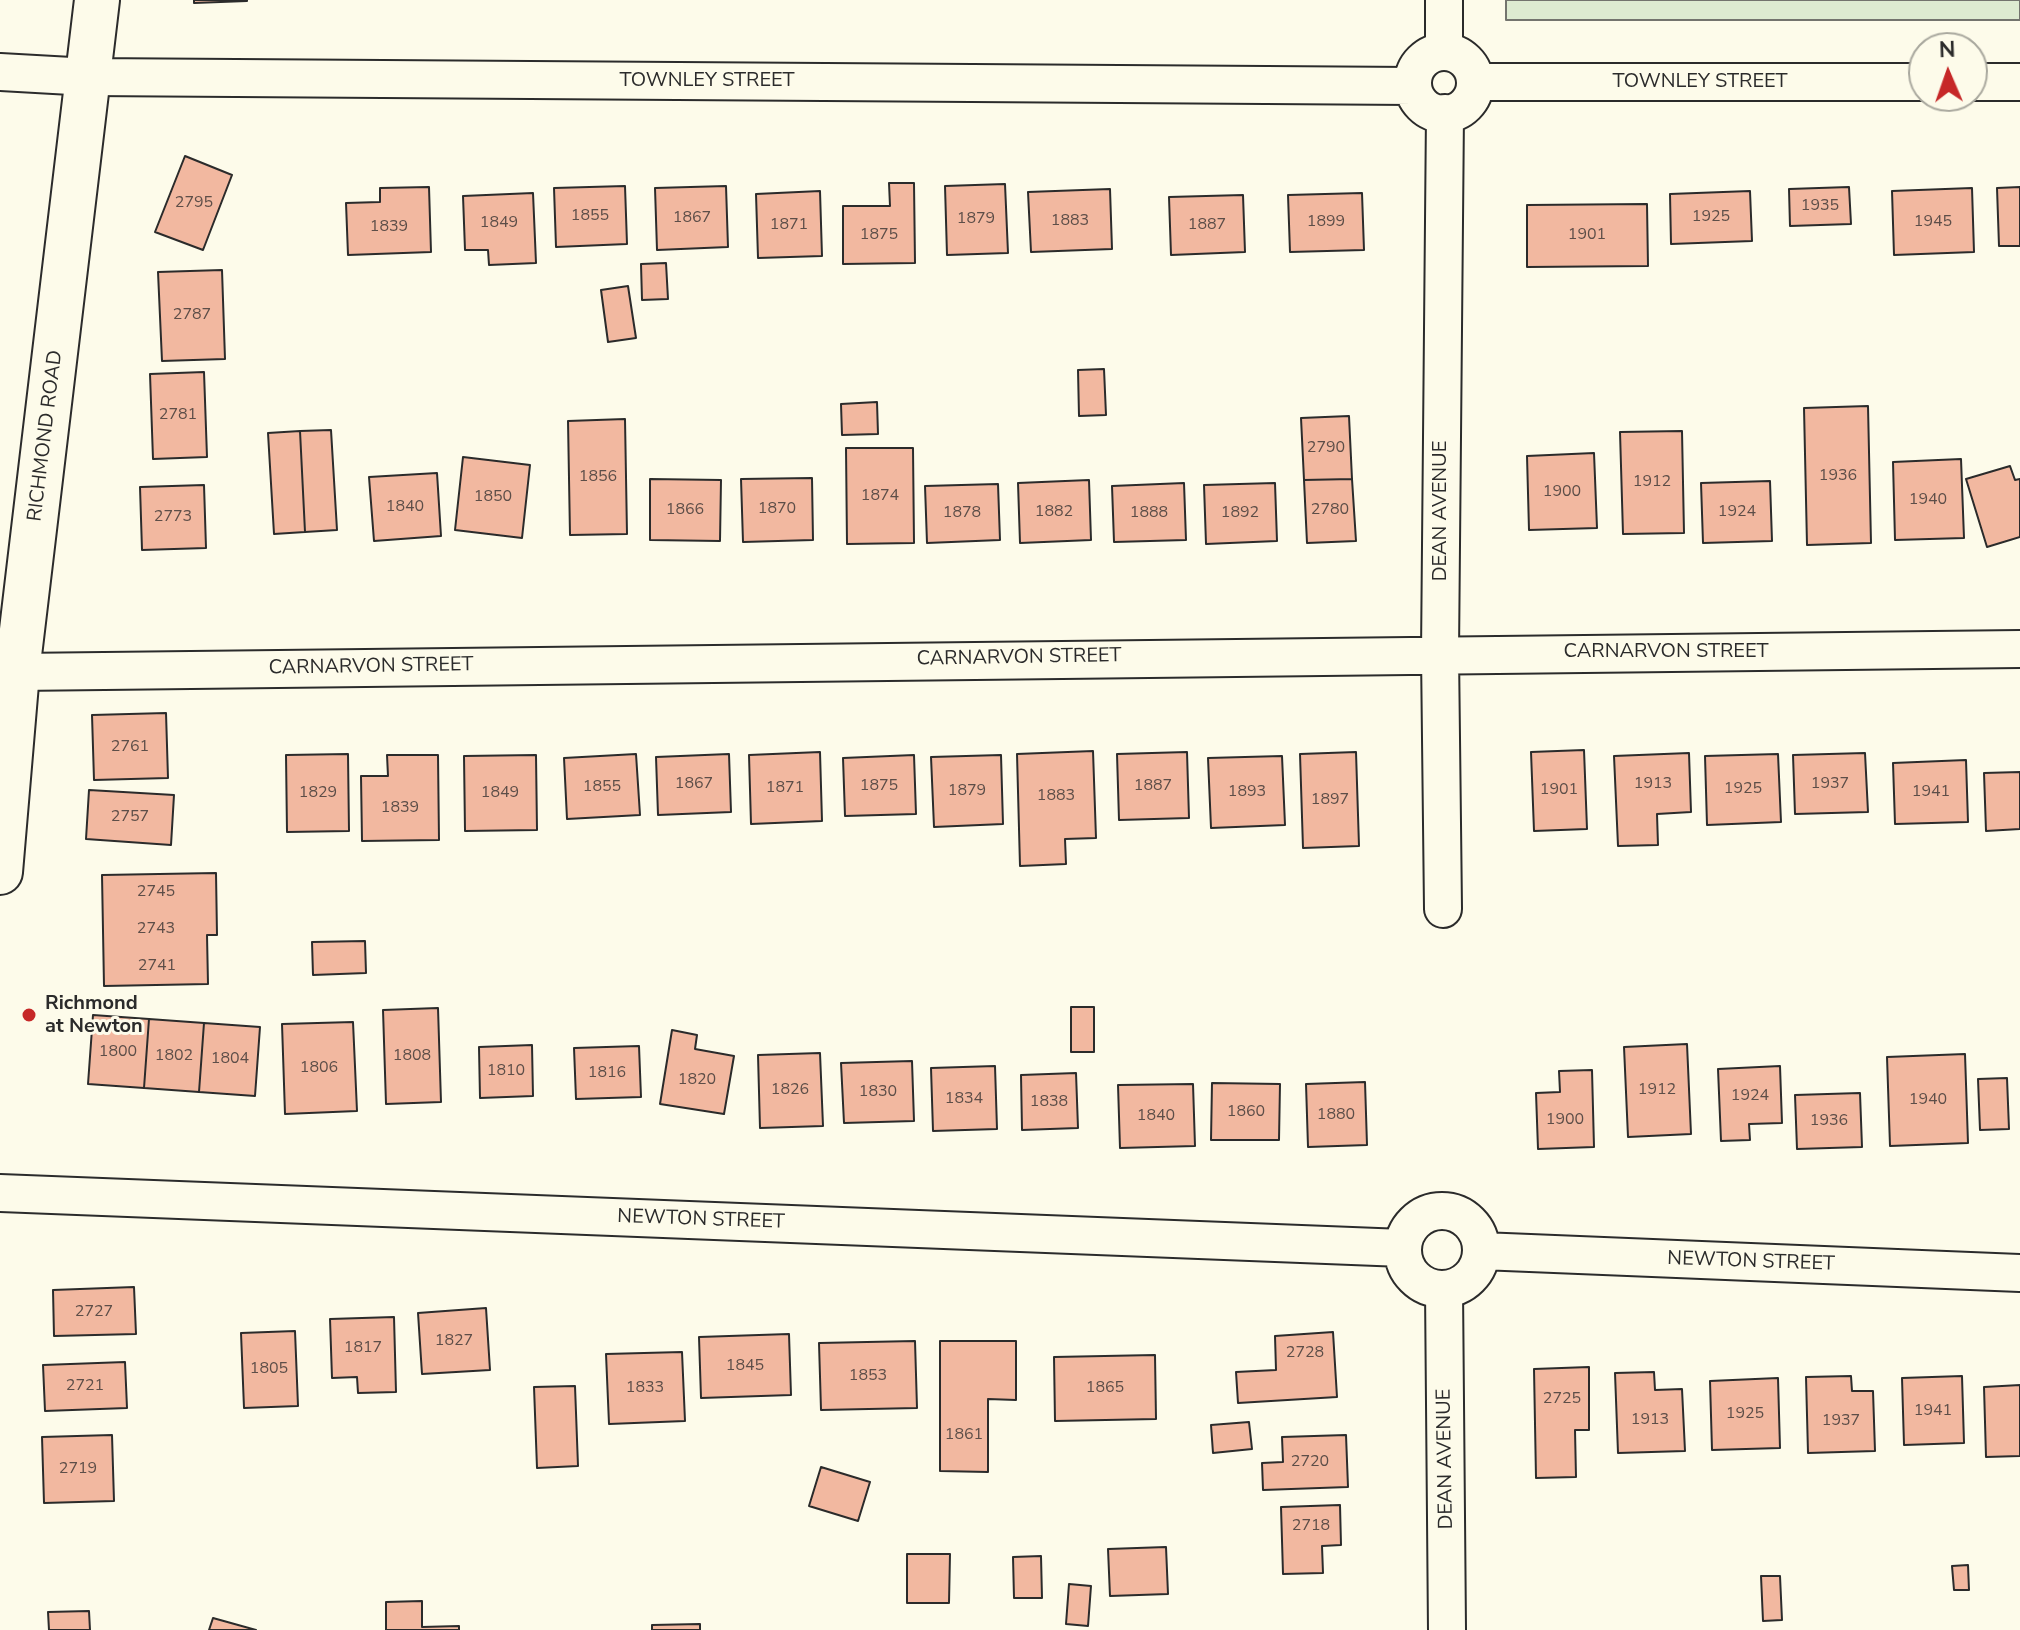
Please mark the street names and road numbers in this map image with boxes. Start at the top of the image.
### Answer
street label: TOWNLEY STREET [620,69,794,93]
street label: TOWNLEY STREET [1613,70,1787,94]
street label: RICHMOND ROAD [24,349,68,523]
street label: DEAN AVENUE [1429,441,1453,581]
street label: CARNARVON STREET [1564,640,1768,664]
street label: CARNARVON STREET [916,644,1122,672]
street label: CARNARVON STREET [268,653,474,681]
street label: NEWTON STREET [617,1205,785,1235]
street label: NEWTON STREET [1667,1247,1835,1277]
street label: DEAN AVENUE [1433,1388,1459,1530]

